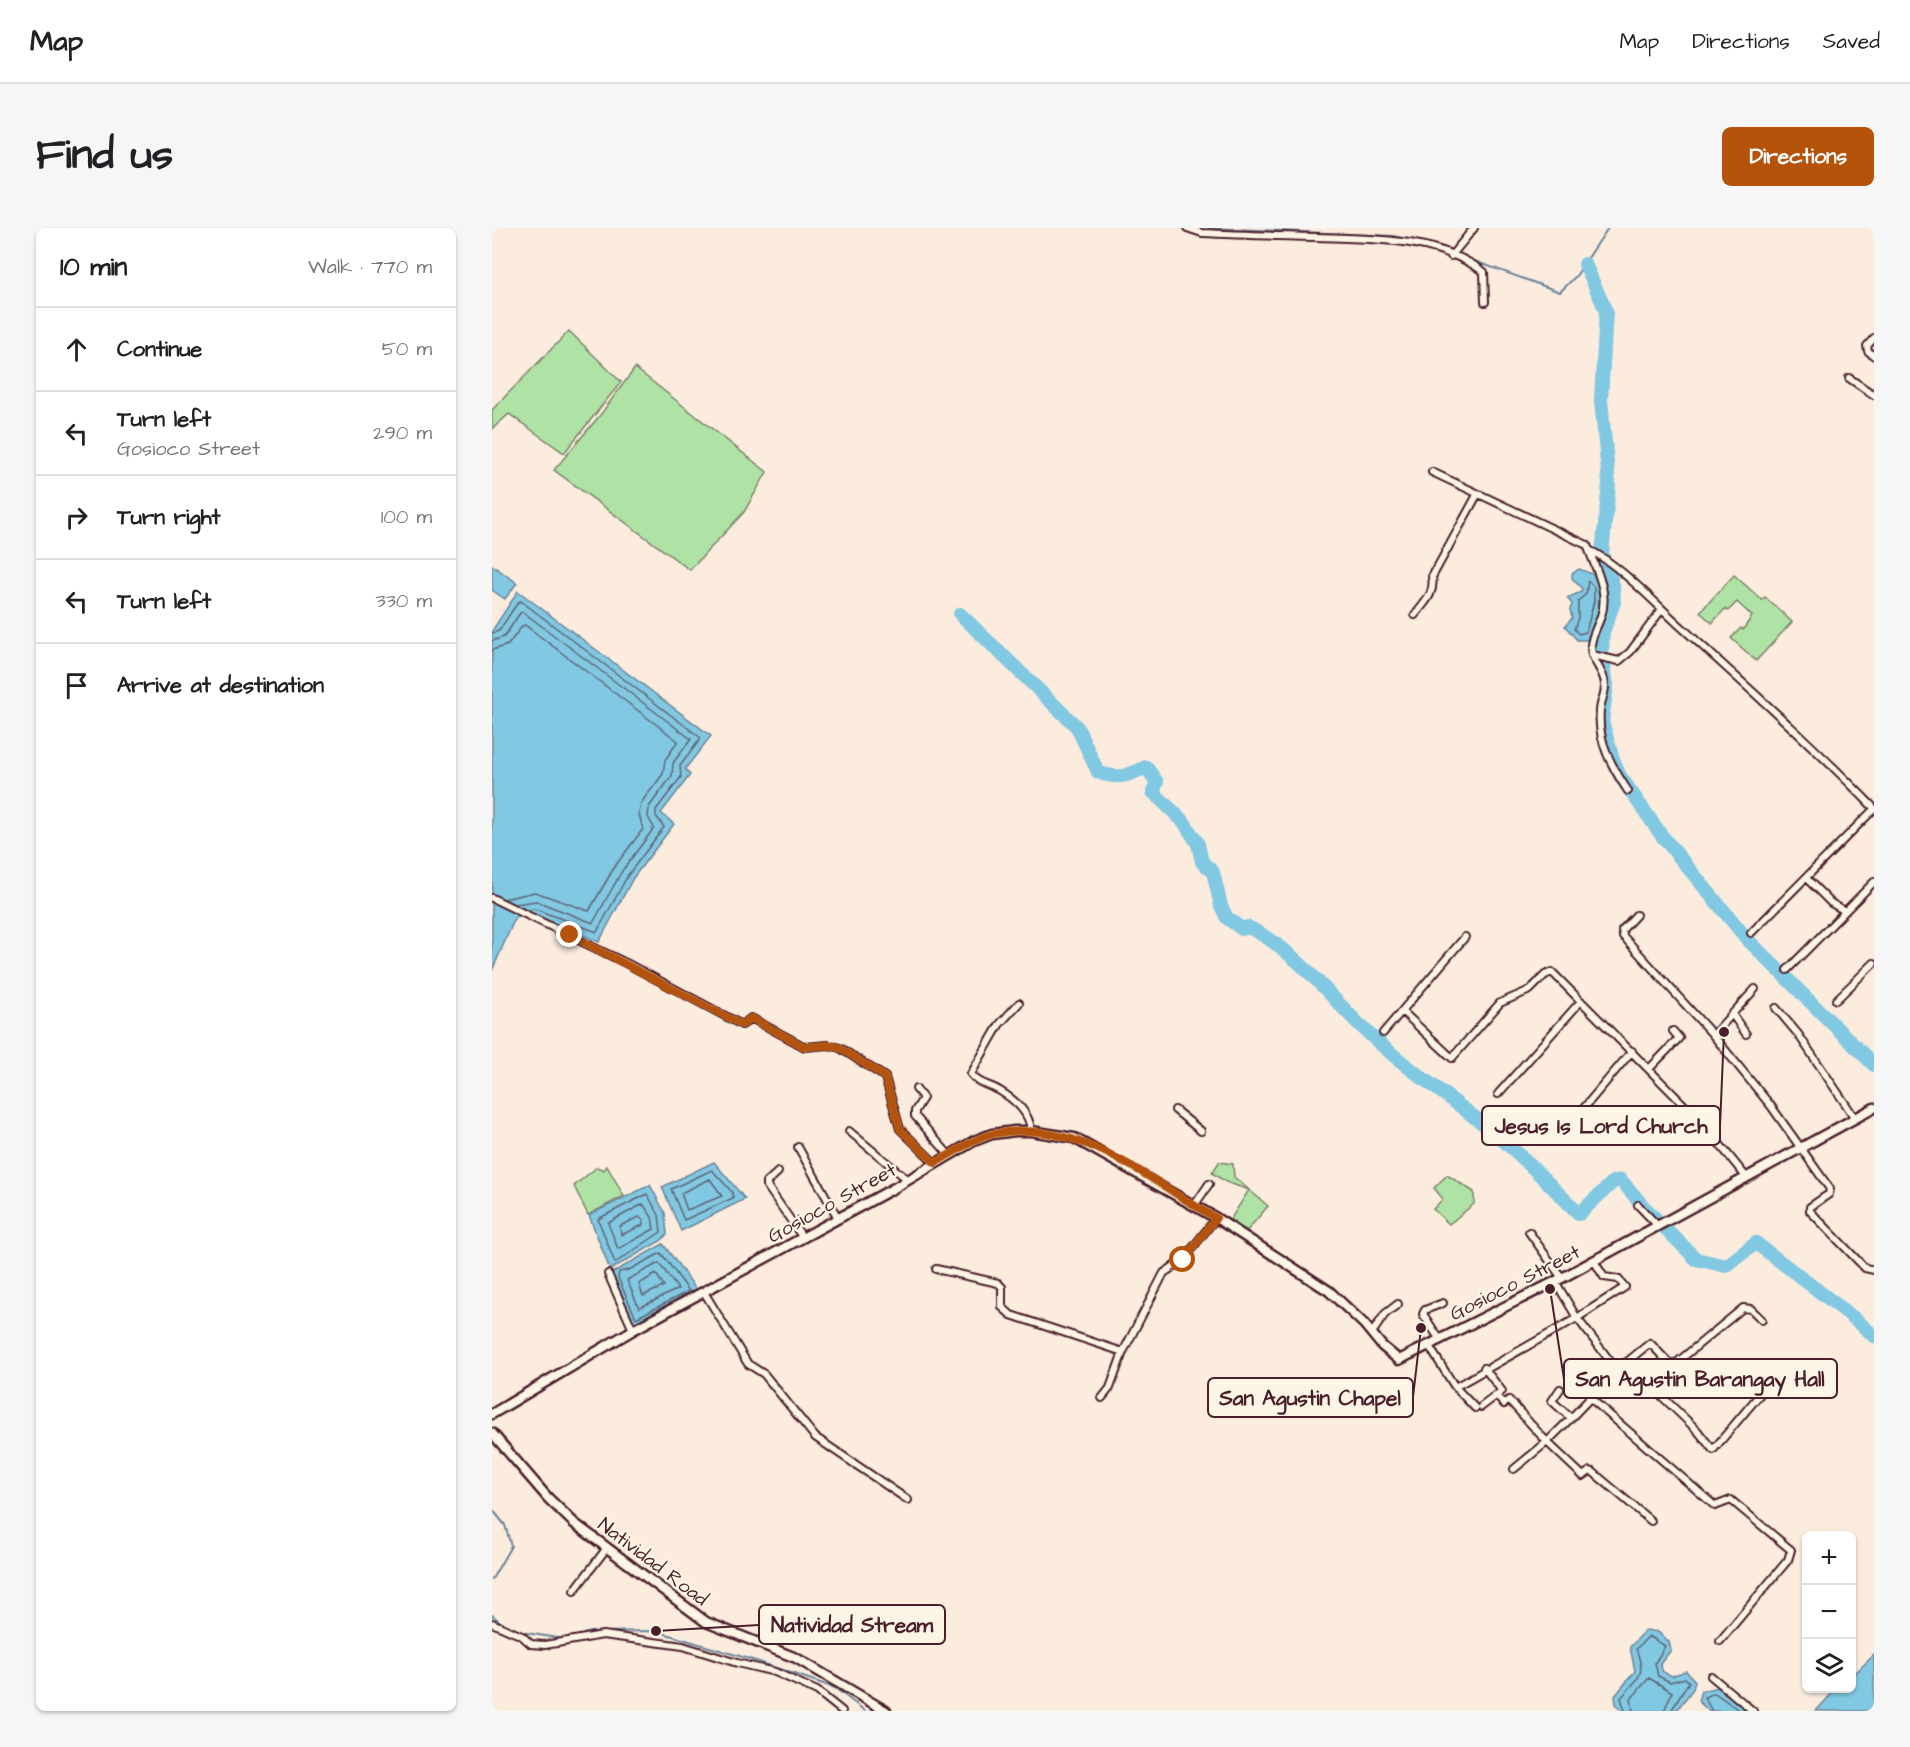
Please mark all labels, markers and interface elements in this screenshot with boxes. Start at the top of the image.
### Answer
text: Map [30,22,83,61]
text: Map [1619,27,1659,56]
text: Directions [1692,27,1790,56]
text: Saved [1823,27,1880,56]
text: Find us [36,127,173,185]
button: Directions [1722,127,1874,186]
text: 10 min [60,249,127,285]
text: Walk · 770 m [308,253,432,281]
icon: ahead [60,333,93,366]
text: Continue [117,334,202,365]
text: 50 m [382,335,432,363]
text: Turn left [117,404,211,435]
icon: left [60,417,93,450]
text: 290 m [373,419,432,447]
text: Gosioco Street [117,435,260,463]
icon: right [60,501,93,534]
text: Turn right [117,502,220,533]
text: 100 m [381,503,432,531]
icon: left [60,585,93,618]
text: Turn left [117,586,211,617]
text: 330 m [375,587,432,615]
icon: arrive [60,669,93,702]
text: Arrive at destination [117,670,324,701]
route end [556,921,582,947]
callout: Jesus Is Lord Church [1482,1106,1720,1145]
text: Jesus Is Lord Church [1493,1112,1708,1141]
street label: Gosioco Street [763,1156,901,1250]
street label: Gosioco Street [1445,1238,1585,1328]
route start [1169,1246,1195,1272]
callout: San Agustin Barangay Hall [1564,1359,1837,1398]
text: San Agustin Barangay Hall [1575,1365,1825,1397]
callout: San Agustin Chapel [1208,1378,1413,1417]
text: San Agustin Chapel [1218,1384,1401,1415]
street label: Natividad Road [592,1511,714,1613]
map controls [1802,1531,1856,1693]
button: + [1802,1531,1856,1585]
button: − [1802,1585,1856,1639]
callout: Natividad Stream [759,1605,945,1644]
text: Natividad Stream [771,1611,934,1640]
button: layers [1802,1639,1856,1693]

